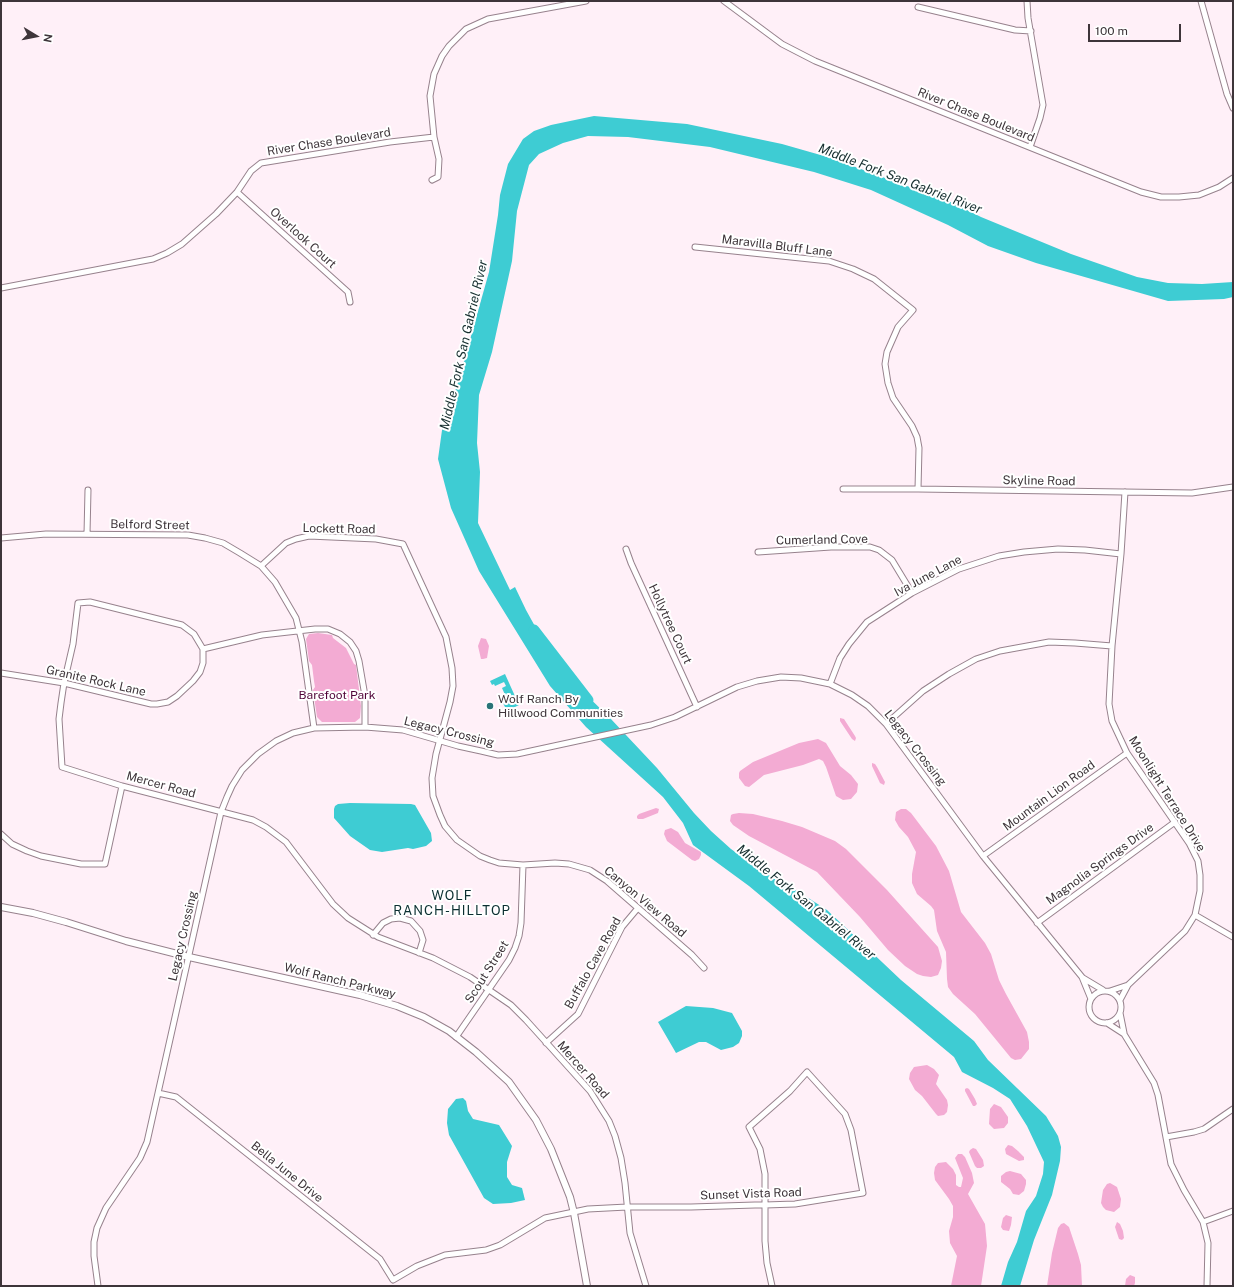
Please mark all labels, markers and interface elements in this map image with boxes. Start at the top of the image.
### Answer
north arrow [16,16,56,56]
scale bar [1090,16,1183,42]
text: 100 m [1095,24,1128,38]
text: N [41,33,54,43]
street label: River Chase Boulevard [915,85,1037,145]
street label: River Chase Boulevard [266,125,392,159]
water label: Middle Fork San Gabriel River [816,141,984,217]
street label: Overlook Court [267,205,339,271]
street label: Maravilla Bluff Lane [721,232,833,260]
water label: Middle Fork San Gabriel River [437,259,491,431]
street label: Skyline Road [1002,473,1076,489]
street label: Belford Street [110,517,190,533]
street label: Lockett Road [302,521,376,537]
street label: Cumerland Cove [776,532,868,548]
street label: Iva June Lane [892,552,964,600]
street label: Hollytree Court [645,582,695,666]
street label: Granite Rock Lane [45,663,147,699]
park label: Barefoot Park [299,688,375,702]
place label: Wolf Ranch By Hillwood Communities [498,692,623,720]
marker: Wolf Ranch By Hillwood Communities [485,701,495,711]
street label: Legacy Crossing [881,707,949,789]
street label: Legacy Crossing [402,714,496,750]
street label: Moonlight Terrace Drive [1126,734,1208,854]
street label: Mountain Lion Road [1000,758,1098,834]
street label: Mercer Road [125,769,197,801]
street label: Magnolia Springs Drive [1043,820,1157,908]
water label: Middle Fork San Gabriel River [734,841,878,963]
street label: Canyon View Road [601,863,689,941]
district label: WOLF RANCH-HILLTOP [393,888,511,919]
street label: Legacy Crossing [166,889,200,983]
street label: Buffalo Cave Road [562,915,624,1011]
street label: Scout Street [462,938,512,1006]
street label: Wolf Ranch Parkway [283,960,397,1002]
street label: Mercer Road [554,1038,612,1102]
street label: Bella June Drive [248,1139,326,1205]
street label: Sunset Vista Road [700,1185,802,1203]

